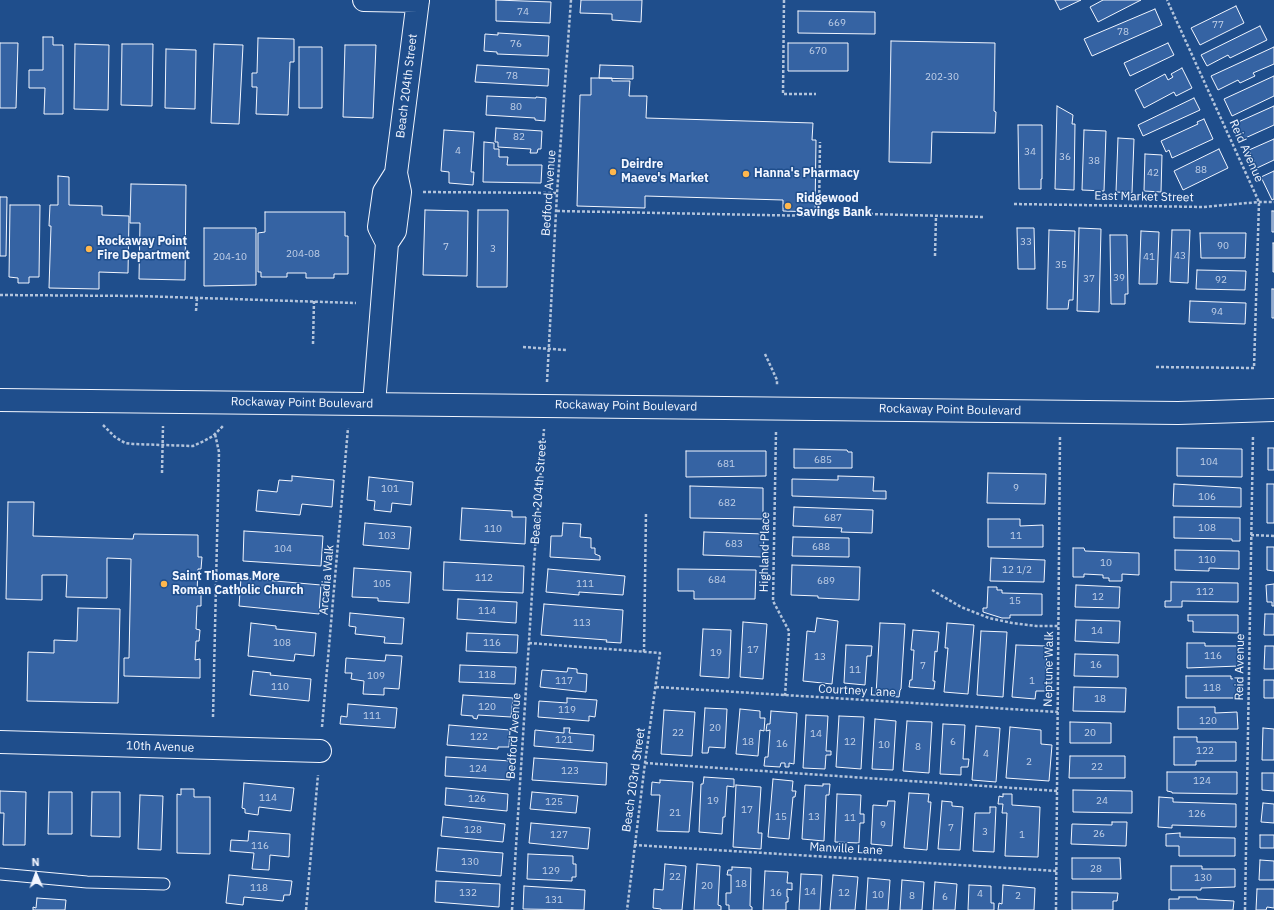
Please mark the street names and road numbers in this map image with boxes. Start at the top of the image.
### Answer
street label: Beach 204th Street [393,33,421,139]
street label: Reid Avenue [1226,117,1266,185]
street label: Bedford Avenue [539,150,559,236]
street label: East Market Street [1094,189,1194,205]
street label: Rockaway Point Boulevard [231,395,373,411]
street label: Rockaway Point Boulevard [555,398,697,414]
street label: Rockaway Point Boulevard [879,402,1021,418]
street label: Beach 204th Street [528,439,550,545]
street label: Highland Place [757,512,773,592]
street label: Arcadia Walk [317,544,337,616]
street label: Neptune Walk [1041,631,1057,707]
street label: Reid Avenue [1232,633,1248,701]
street label: Courtney Lane [818,682,896,700]
street label: Bedford Avenue [504,693,524,779]
street label: Beach 203rd Street [620,727,648,833]
street label: 10th Avenue [126,739,194,755]
street label: Manville Lane [809,840,883,858]

